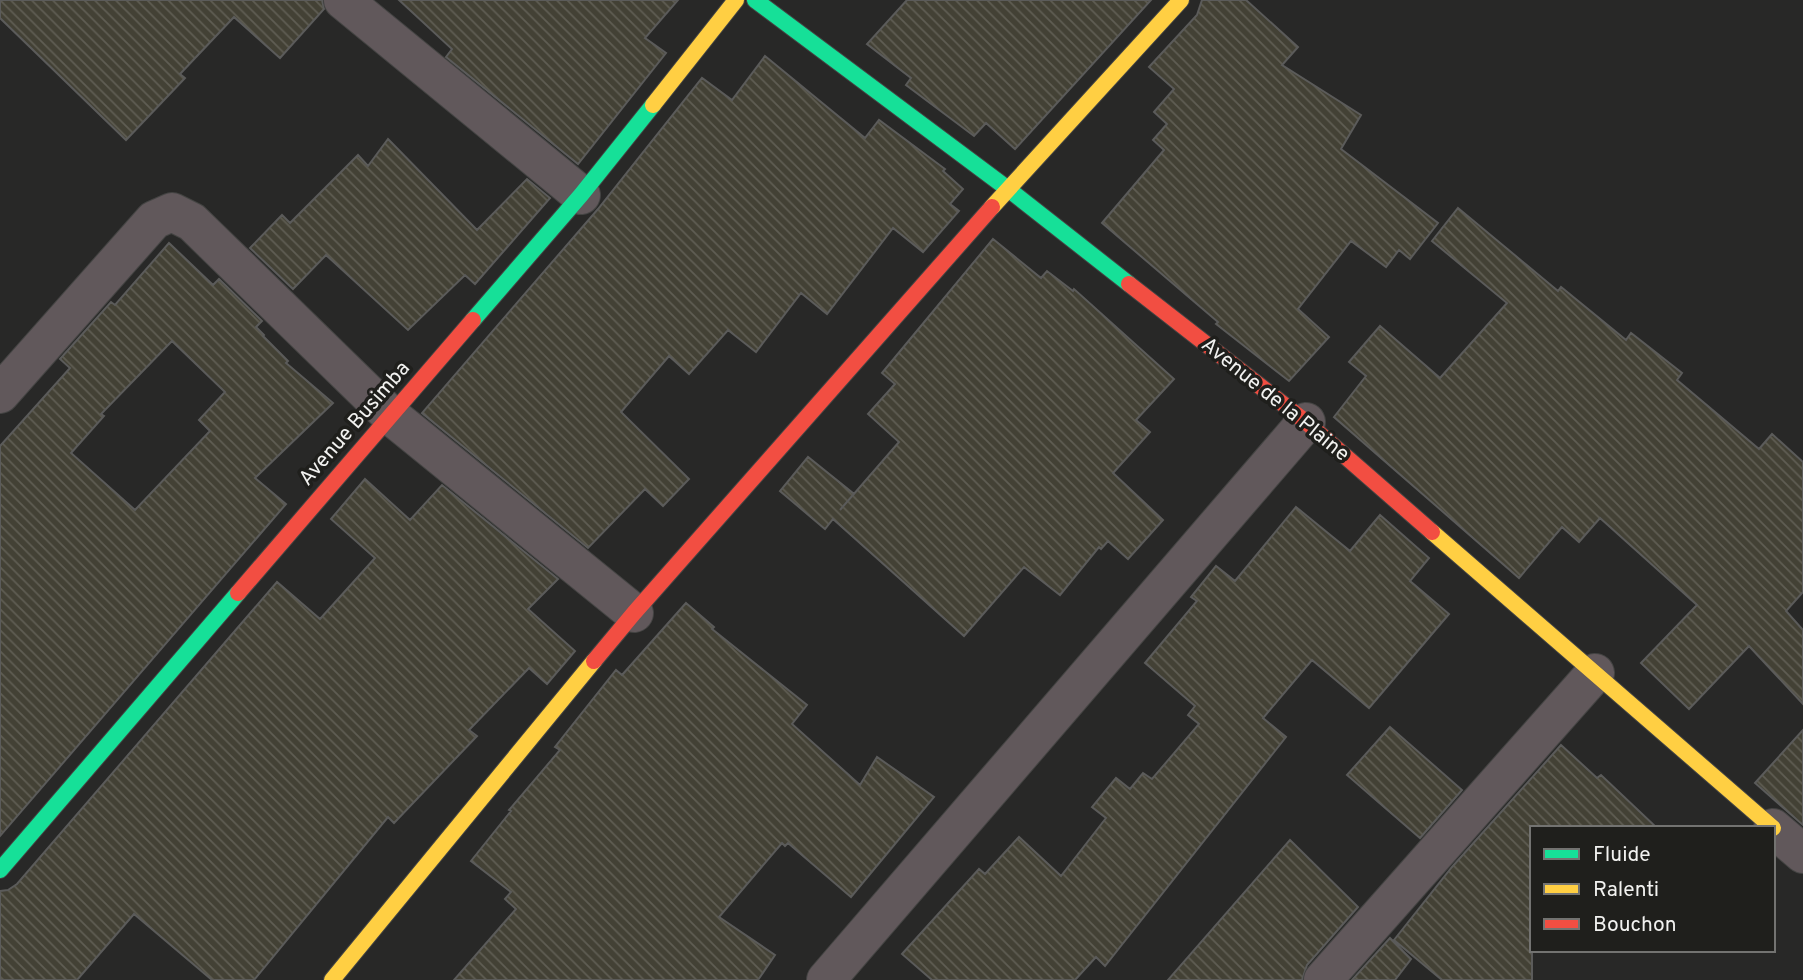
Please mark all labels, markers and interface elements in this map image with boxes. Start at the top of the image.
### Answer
street label: Avenue de la Plaine [1195,332,1355,468]
street label: Avenue Busimba [293,356,417,492]
legend [1530,826,1775,952]
text: Fluide [1593,842,1651,869]
text: Ralenti [1593,877,1659,904]
text: Bouchon [1593,912,1676,939]

